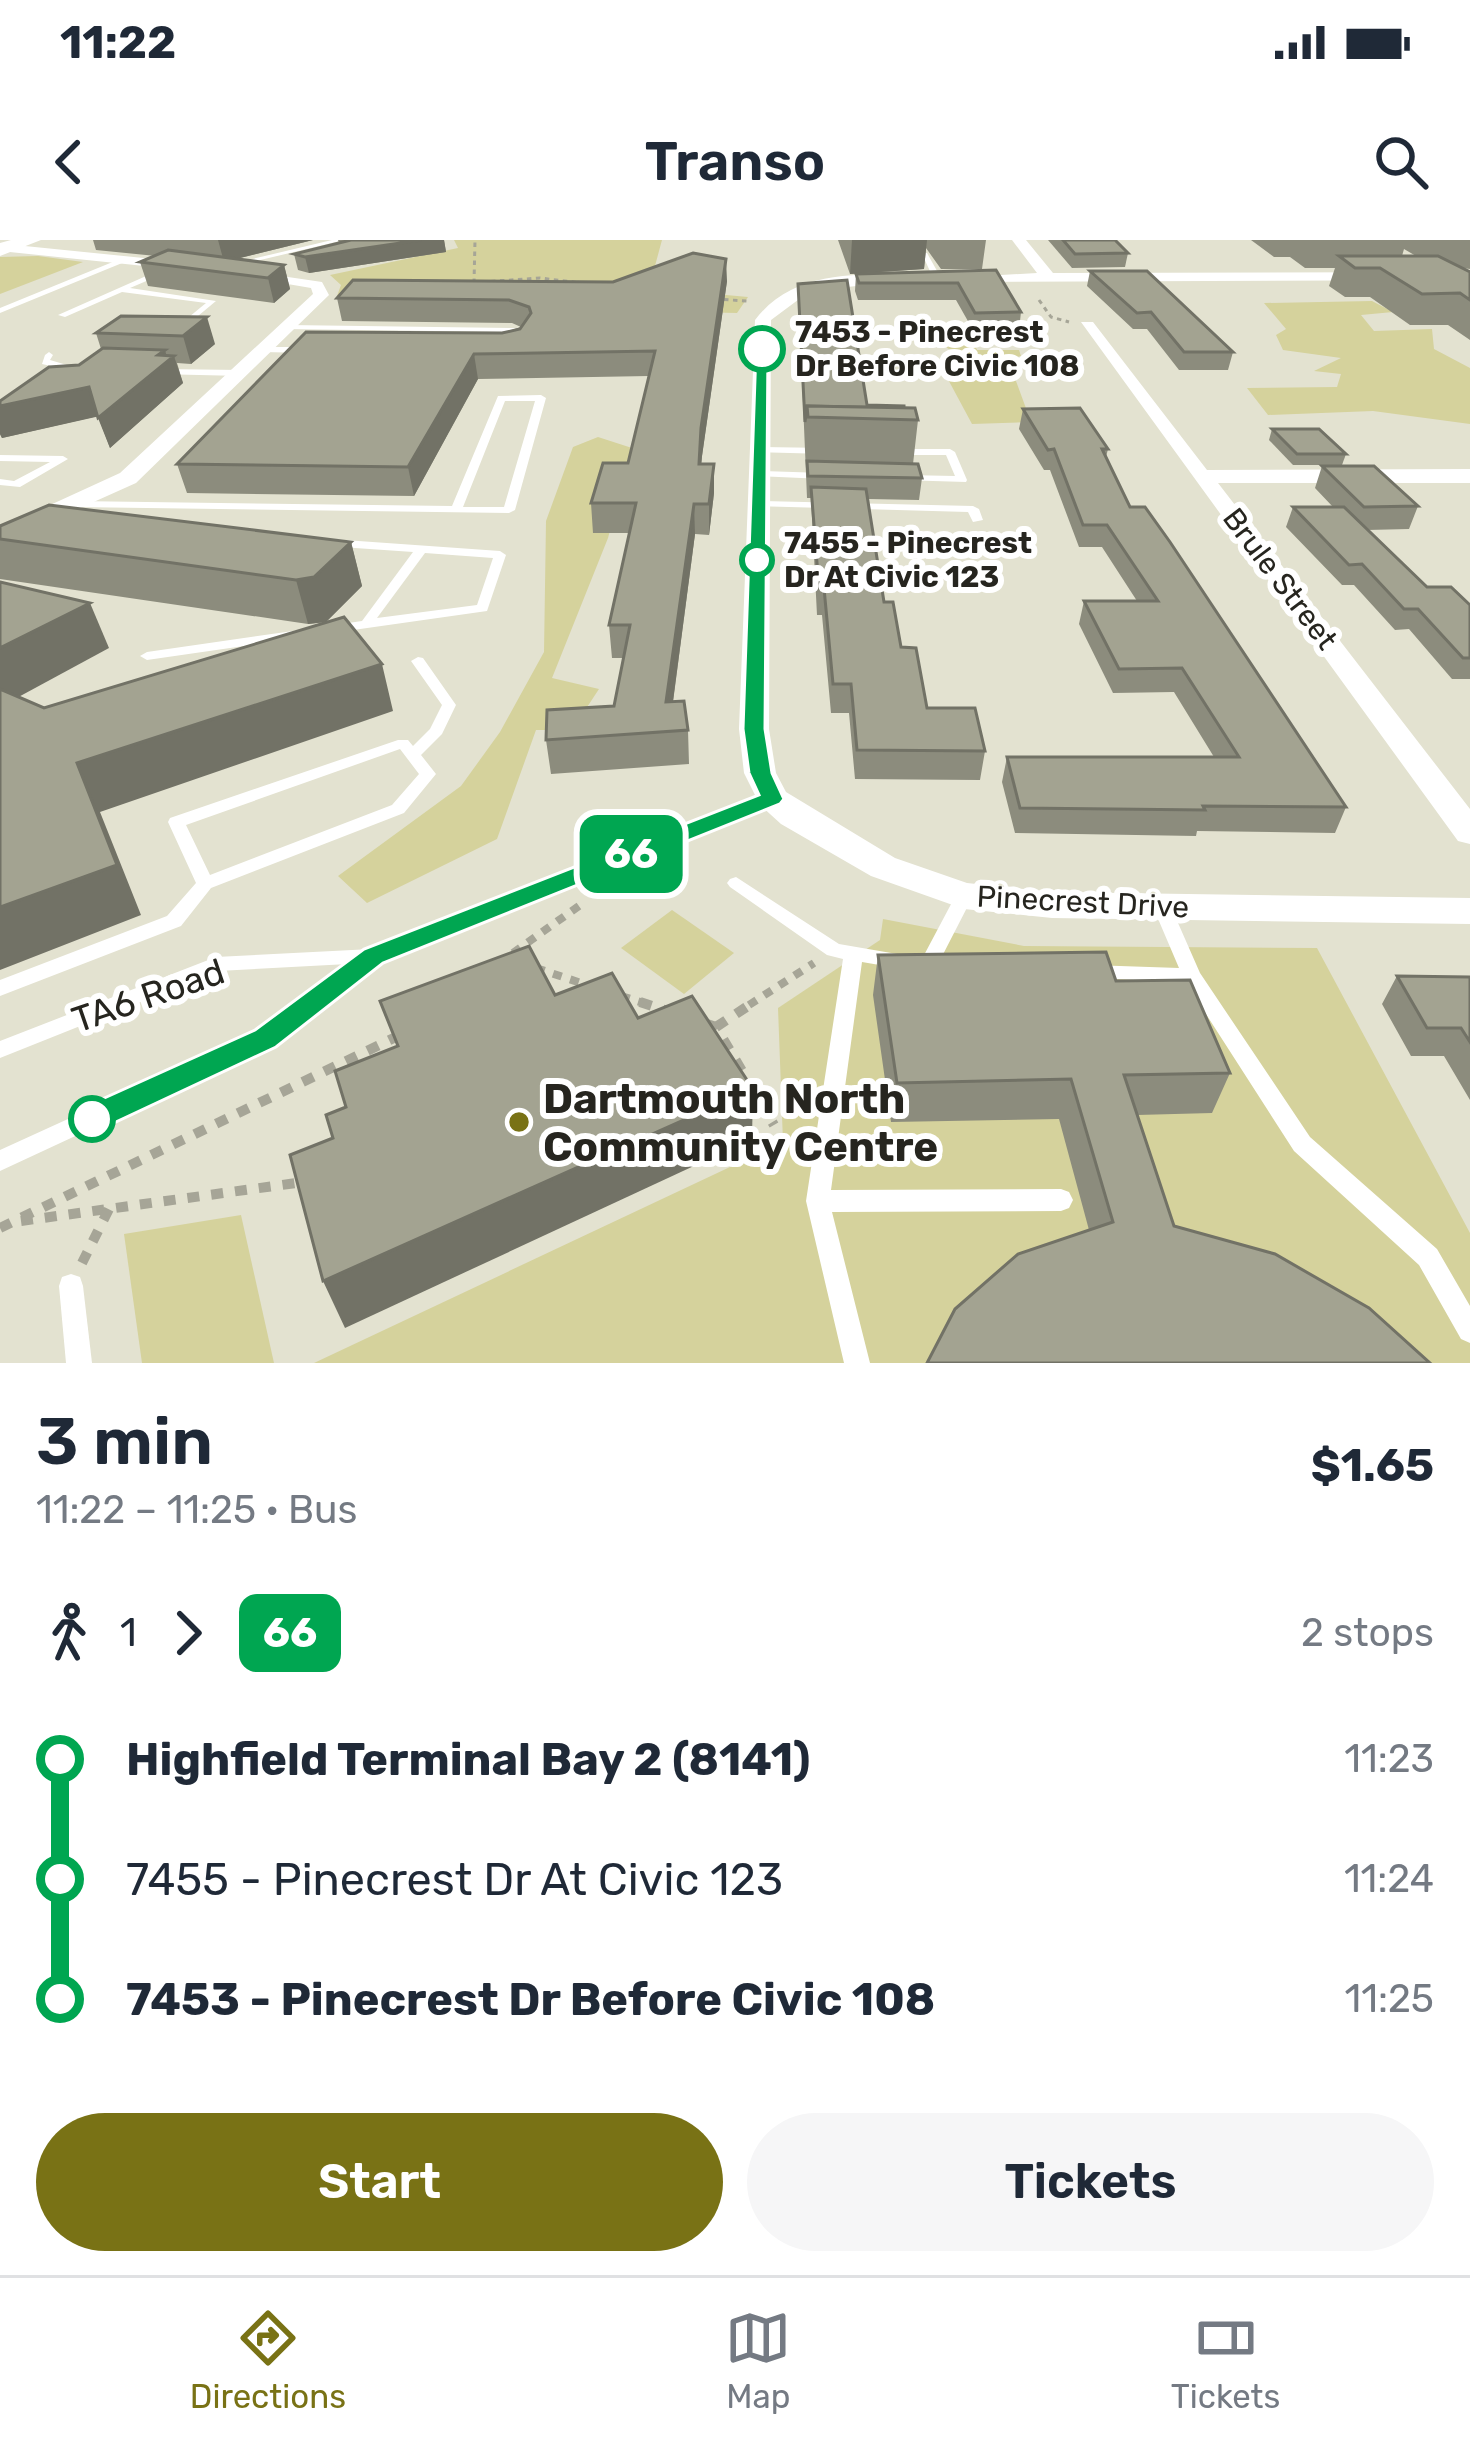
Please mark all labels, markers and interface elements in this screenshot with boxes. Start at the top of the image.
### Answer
text: 11:22 [60,16,176,69]
icon: back [36,129,102,195]
icon: search [1368,129,1434,195]
text: Transo [645,130,825,194]
place label: 7453 - Pinecrest Dr Before Civic 108 [795,314,1080,384]
marker: 7453 - Pinecrest Dr Before Civic 108 [740,327,784,371]
street label: Brule Street [1215,501,1345,657]
place label: 7455 - Pinecrest Dr At Civic 123 [784,525,1032,595]
marker: 7455 - Pinecrest Dr At Civic 123 [741,544,773,576]
line badge: 66 [577,815,685,893]
text: 66 [604,829,658,879]
street label: Pinecrest Drive [976,878,1190,926]
street label: TA6 Road [66,949,230,1042]
place label: Dartmouth North Community Centre [543,1074,938,1172]
unlabelled marker [70,1097,114,1141]
marker: Dartmouth North Community Centre [506,1109,532,1135]
text: 3 min [36,1402,213,1481]
text: $1.65 [1311,1439,1434,1492]
text: 11:22 – 11:25 · Bus [36,1487,357,1533]
icon: walk [36,1600,102,1666]
icon: forward [155,1600,221,1666]
text: 66 [263,1608,317,1658]
text: 1 [120,1610,137,1656]
text: 2 stops [1301,1610,1434,1656]
text: Highfield Terminal Bay 2 (8141) [126,1733,811,1786]
text: 11:23 [1344,1736,1434,1782]
text: 7455 - Pinecrest Dr At Civic 123 [126,1853,783,1906]
text: 11:24 [1344,1856,1434,1902]
text: 7453 - Pinecrest Dr Before Civic 108 [126,1973,935,2026]
text: 11:25 [1345,1976,1434,2022]
button: Start [36,2113,723,2251]
button: Tickets [747,2113,1434,2251]
tab: Directions [190,2305,346,2416]
tab: Map [725,2305,791,2416]
tab: Tickets [1171,2305,1280,2416]

